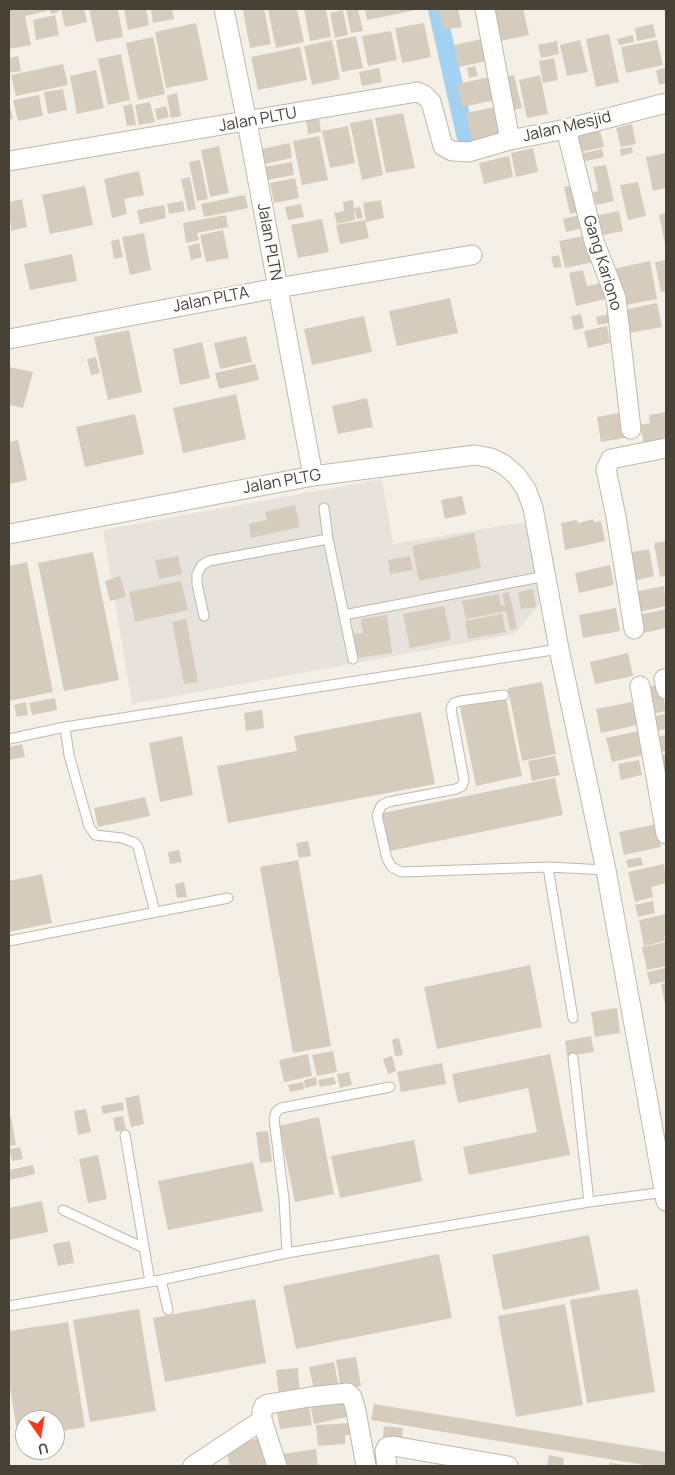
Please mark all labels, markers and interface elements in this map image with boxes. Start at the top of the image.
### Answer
street label: Jalan PLTU [218,104,298,136]
street label: Jalan Mesjid [521,108,613,146]
street label: Jalan PLTN [253,202,285,282]
street label: Gang Kariono [578,213,626,313]
street label: Jalan PLTA [171,283,251,317]
street label: Jalan PLTG [242,466,322,498]
north arrow [15,1410,65,1460]
text: U [36,1439,50,1460]

